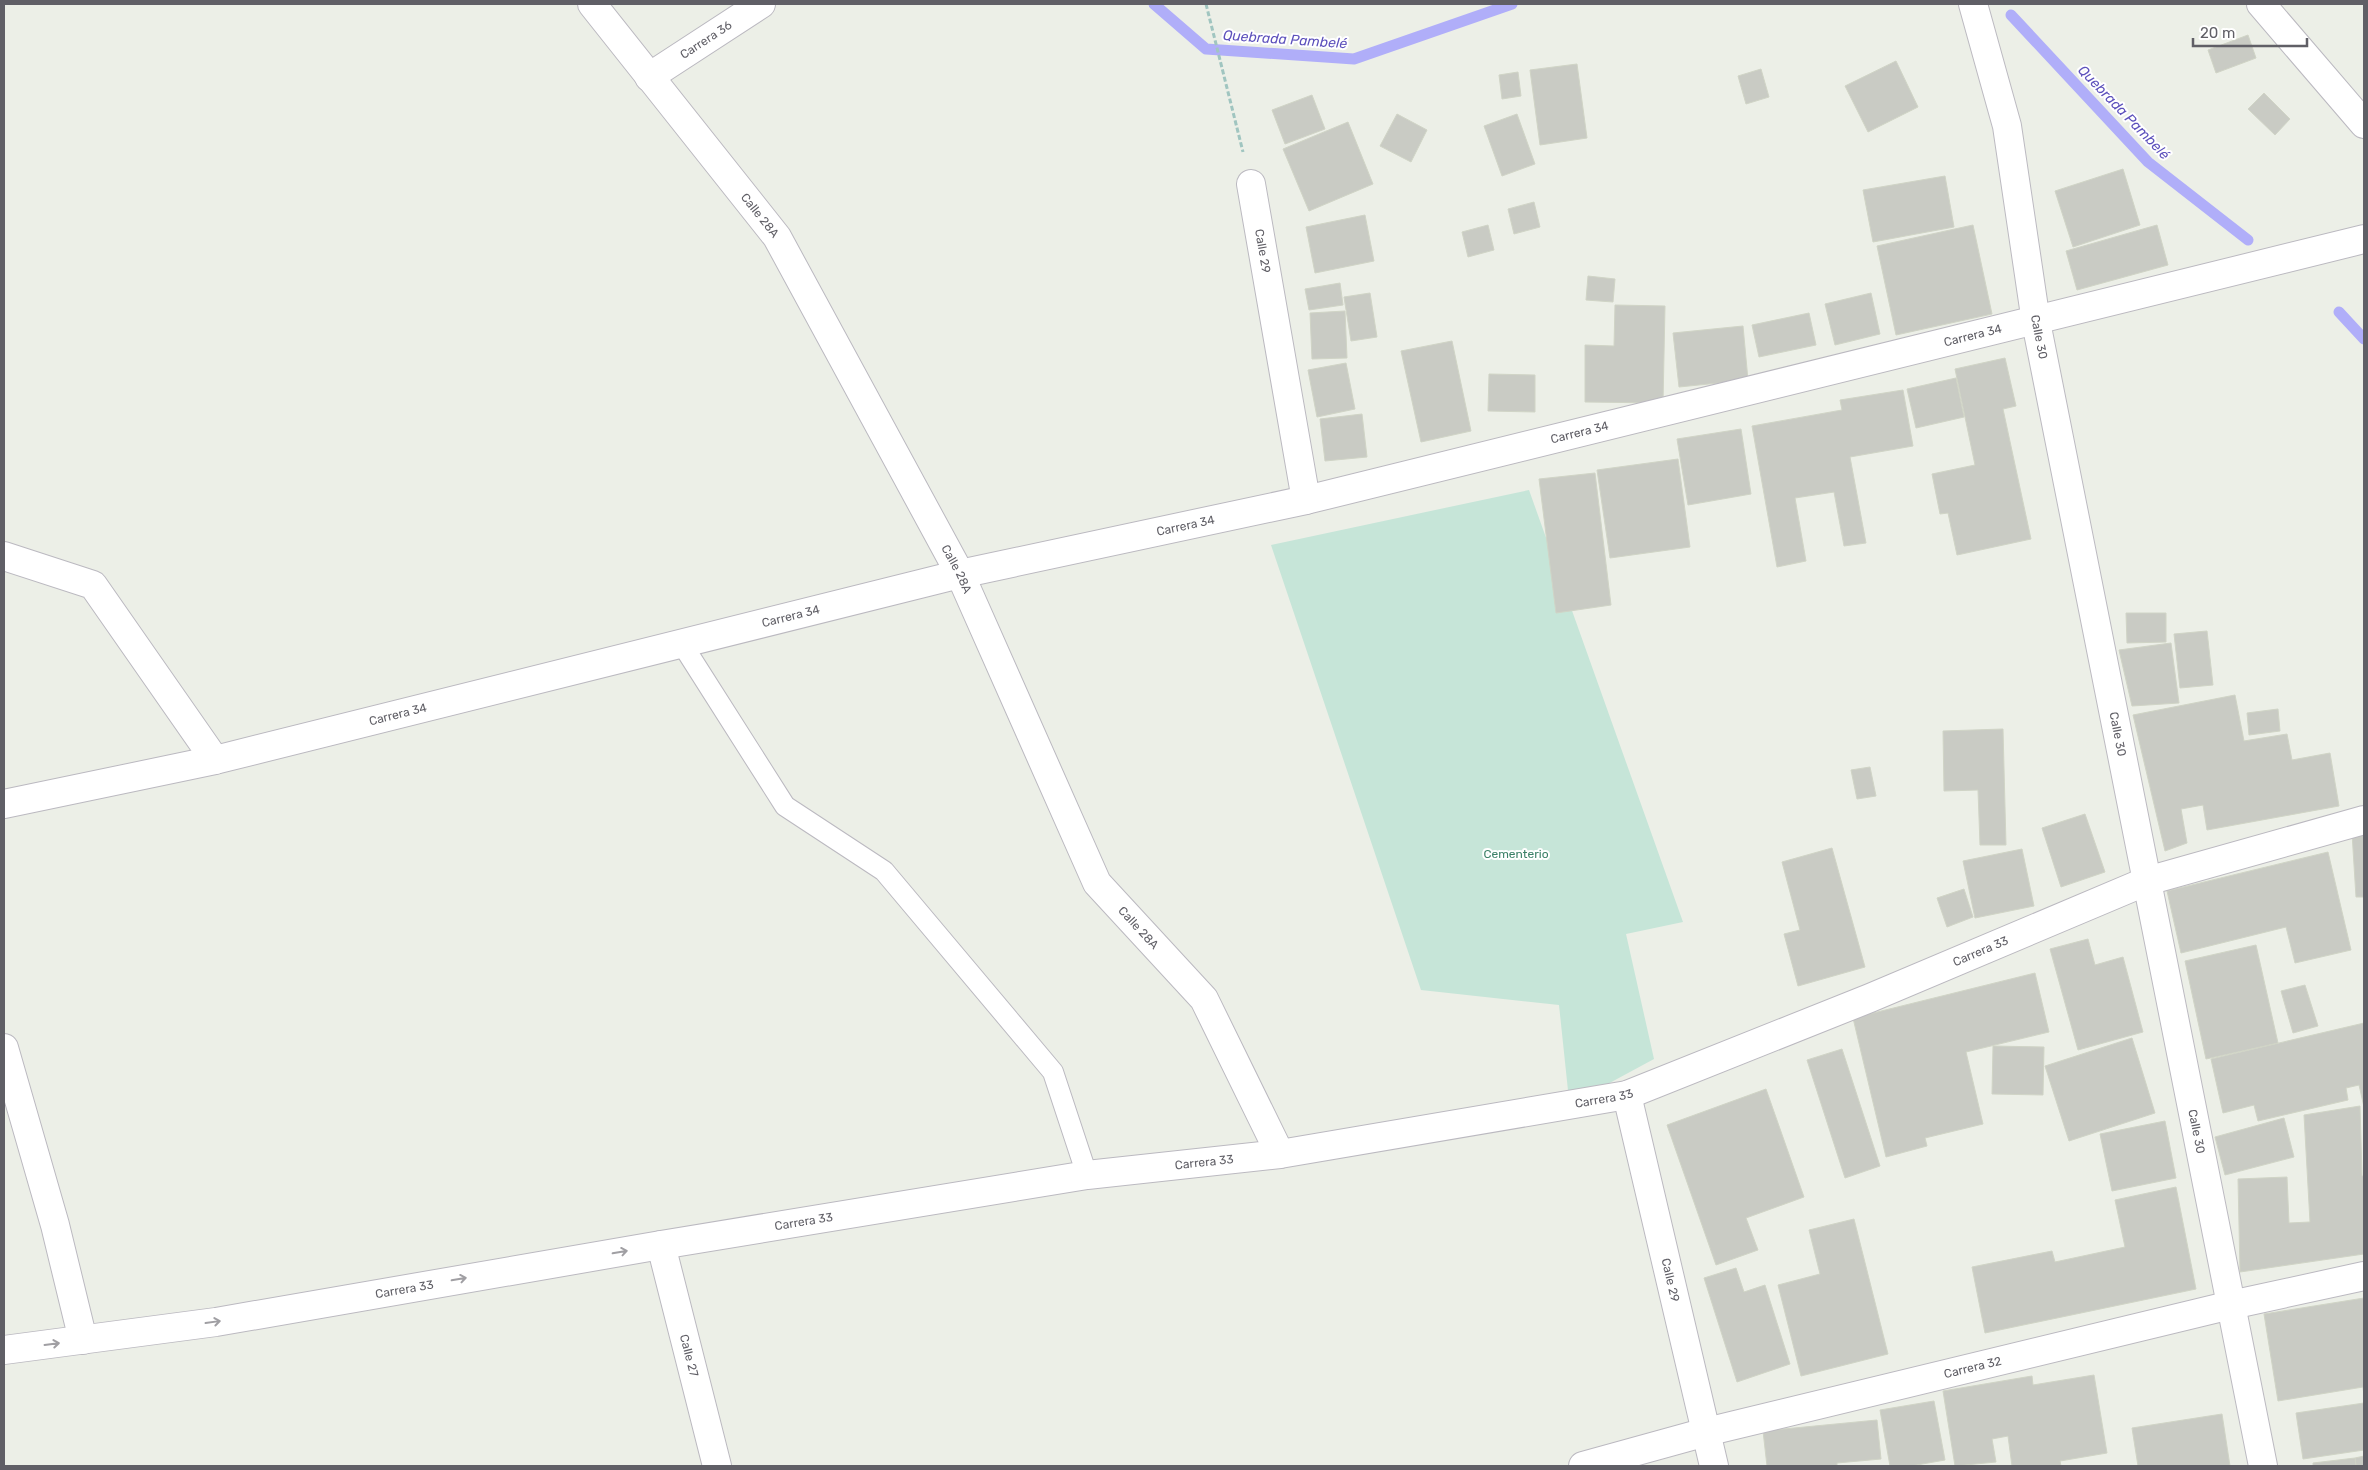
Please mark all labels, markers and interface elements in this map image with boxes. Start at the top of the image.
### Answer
scale bar [2193,15,2307,47]
street label: Carrera 36 [677,18,734,62]
text: 20 m [2200,24,2235,42]
water label: Quebrada Pambelé [1222,27,1348,52]
water label: Quebrada Pambelé [2074,62,2173,163]
street label: Calle 28A [738,190,782,241]
street label: Calle 29 [1252,228,1273,274]
street label: Calle 30 [2028,314,2050,360]
street label: Carrera 34 [1942,322,2004,349]
street label: Carrera 34 [1549,419,1610,446]
street label: Carrera 34 [1155,513,1216,539]
street label: Calle 28A [938,542,975,596]
street label: Carrera 34 [760,602,822,630]
street label: Carrera 34 [367,700,429,728]
street label: Calle 30 [2107,711,2129,758]
park label: Cementerio [1483,847,1549,861]
street label: Calle 28A [1115,904,1161,952]
street label: Carrera 33 [1951,933,2010,969]
street label: Carrera 33 [1574,1086,1635,1111]
street label: Calle 30 [2185,1108,2208,1155]
street label: Carrera 33 [1174,1152,1234,1172]
street label: Carrera 33 [773,1210,834,1233]
one-way arrow [611,1246,627,1256]
street label: Calle 29 [1659,1257,1682,1303]
one-way arrow [451,1274,467,1284]
street label: Carrera 33 [374,1277,435,1301]
one-way arrow [205,1317,221,1327]
street label: Calle 27 [677,1333,701,1378]
one-way arrow [44,1339,60,1349]
street label: Carrera 32 [1943,1354,2003,1381]

